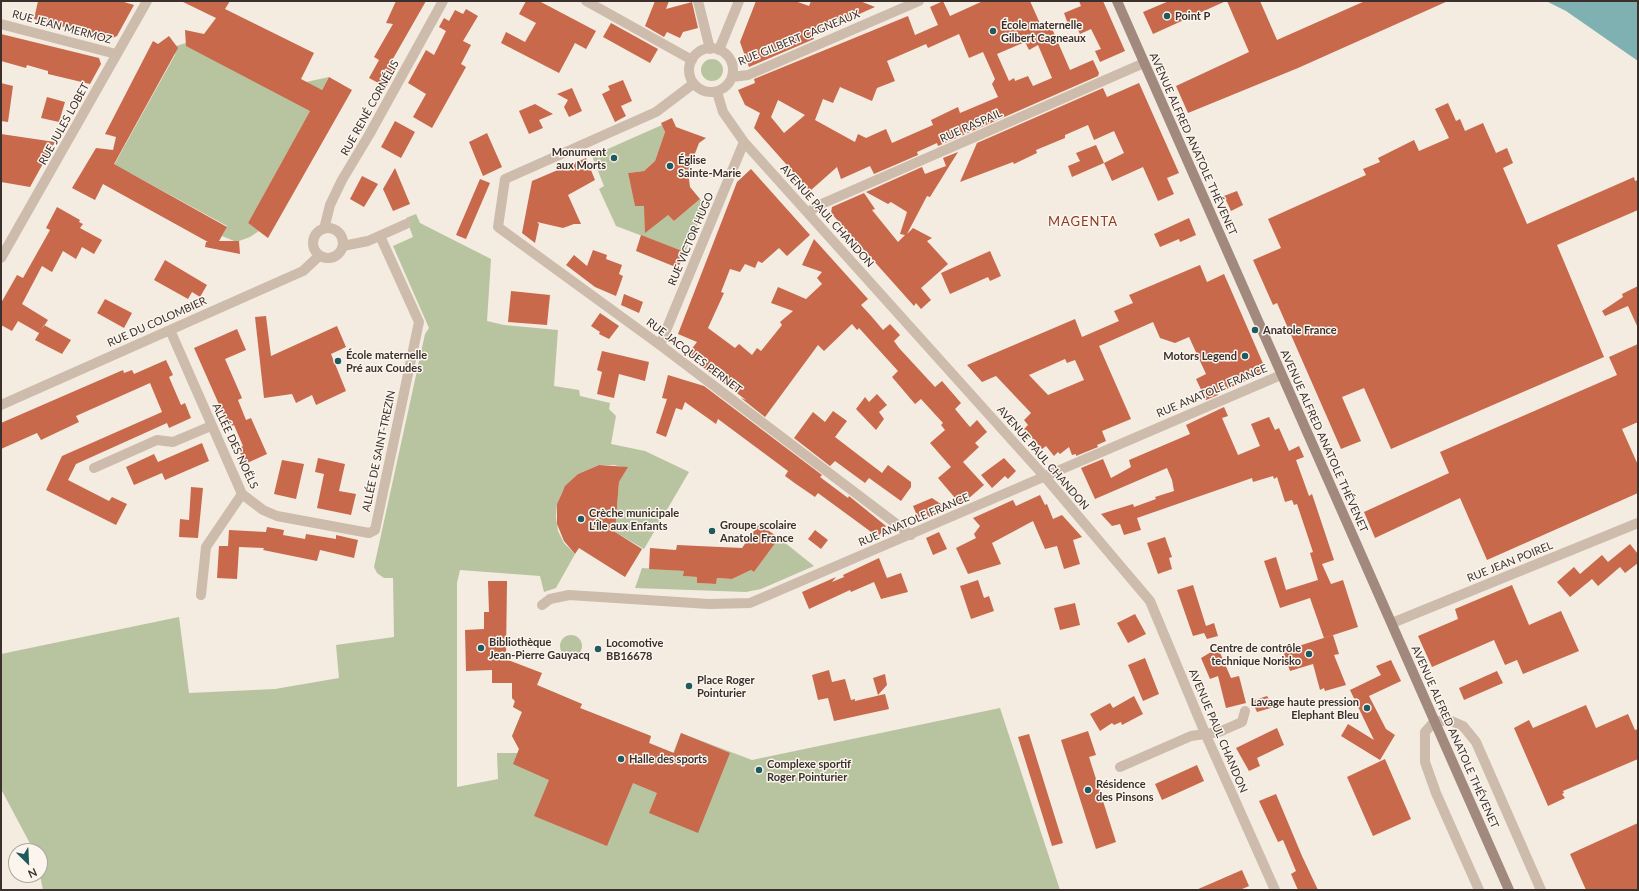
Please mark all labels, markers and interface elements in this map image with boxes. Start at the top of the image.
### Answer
street label: RUE JEAN MERMOZ [11,7,113,47]
street label: RUE GILBERT CAGNEAUX [736,8,862,68]
place label: Point P [1175,9,1210,23]
marker: Point P [1162,11,1172,21]
place label: École maternelle Gilbert Cagneaux [1001,18,1086,44]
marker: École maternelle Gilbert Cagneaux [988,26,998,36]
street label: AVENUE ALFRED ANATOLE THÉVENET [1147,51,1239,237]
street label: RUE RENÉ CORNÉLIS [338,58,402,158]
street label: RUE JULES LOBET [36,81,92,167]
street label: RUE RASPAIL [938,106,1004,146]
place label: Monument aux Morts [552,145,606,171]
marker: Monument aux Morts [609,153,619,163]
place label: Église Sainte-Marie [678,153,741,179]
marker: Église Sainte-Marie [665,161,675,171]
street label: AVENUE PAUL CHANDON [777,162,877,270]
street label: RUE VICTOR HUGO [665,190,717,288]
district label: MAGENTA [1048,214,1118,230]
street label: RUE DU COLOMBIER [105,294,209,350]
street label: RUE JACQUES PERNET [644,316,744,396]
place label: Anatole France [1263,323,1337,337]
marker: Anatole France [1250,325,1260,335]
place label: École maternelle Pré aux Coudes [346,348,427,374]
street label: AVENUE ALFRED ANATOLE THÉVENET [1278,348,1370,534]
place label: Motors Legend [1163,349,1237,363]
marker: Motors Legend [1240,351,1250,361]
marker: École maternelle Pré aux Coudes [333,356,343,366]
street label: RUE ANATOLE FRANCE [1155,362,1269,420]
street label: ALLÉE DE SAINT-TREZIN [360,389,398,513]
street label: ALLÉE DES NOËLS [209,401,261,491]
street label: AVENUE PAUL CHANDON [994,403,1092,513]
street label: RUE ANATOLE FRANCE [857,491,971,549]
place label: Crèche municipale L'Île aux Enfants [589,506,679,532]
marker: Crèche municipale L'Île aux Enfants [576,514,586,524]
place label: Groupe scolaire Anatole France [720,518,796,544]
marker: Groupe scolaire Anatole France [707,526,717,536]
street label: RUE JEAN POIREL [1465,539,1555,585]
place label: Bibliothèque Jean-Pierre Gauyacq [489,635,590,661]
place label: Locomotive BB16678 [606,636,663,662]
place label: Centre de contrôle technique Norisko [1210,641,1301,667]
marker: Bibliothèque Jean-Pierre Gauyacq [476,643,486,653]
marker: Locomotive BB16678 [593,644,603,654]
street label: AVENUE ALFRED ANATOLE THÉVENET [1409,644,1501,830]
marker: Centre de contrôle technique Norisko [1304,649,1314,659]
street label: AVENUE PAUL CHANDON [1186,667,1250,795]
place label: Place Roger Pointurier [697,673,755,699]
marker: Place Roger Pointurier [684,681,694,691]
place label: Lavage haute pression Elephant Bleu [1251,695,1359,721]
marker: Lavage haute pression Elephant Bleu [1362,703,1372,713]
place label: Halle des sports [629,752,707,766]
marker: Halle des sports [616,754,626,764]
place label: Complexe sportif Roger Pointurier [767,757,851,783]
marker: Complexe sportif Roger Pointurier [754,765,764,775]
place label: Résidence des Pinsons [1096,777,1154,803]
marker: Résidence des Pinsons [1083,785,1093,795]
north arrow [8,843,48,883]
text: N [26,866,39,881]

